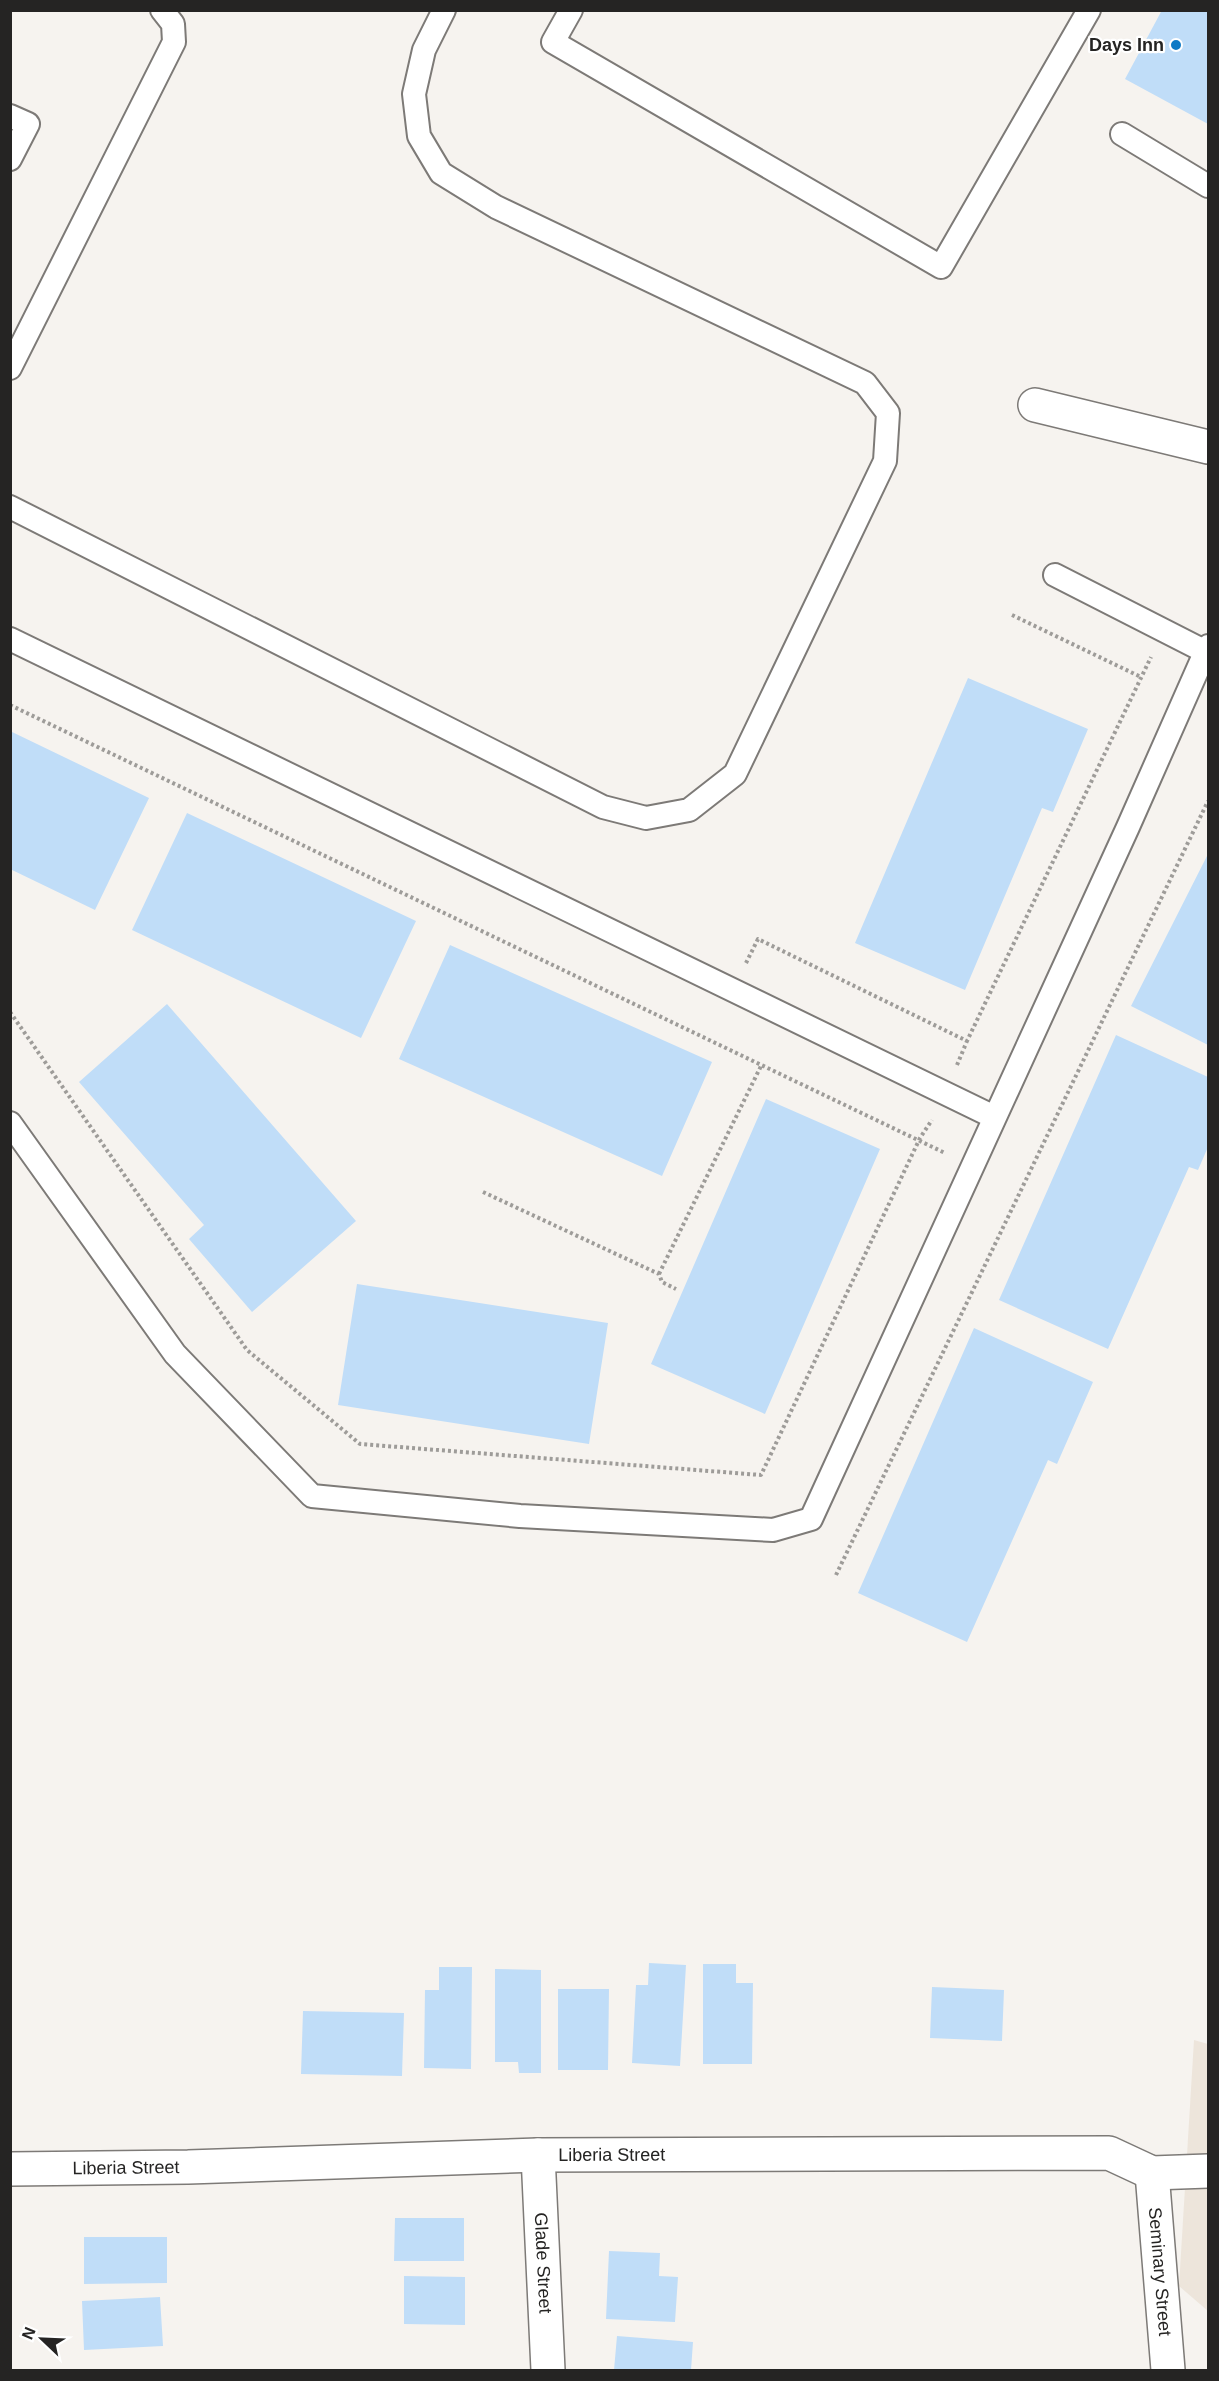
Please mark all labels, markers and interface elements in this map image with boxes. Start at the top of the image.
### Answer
place label: Days Inn [1089,35,1164,55]
marker: Days Inn [1169,38,1183,52]
street label: Liberia Street [558,2145,665,2165]
street label: Liberia Street [72,2157,180,2178]
street label: Seminary Street [1145,2206,1175,2337]
street label: Glade Street [531,2212,555,2314]
north arrow [12,2309,72,2369]
text: N [19,2325,39,2342]

